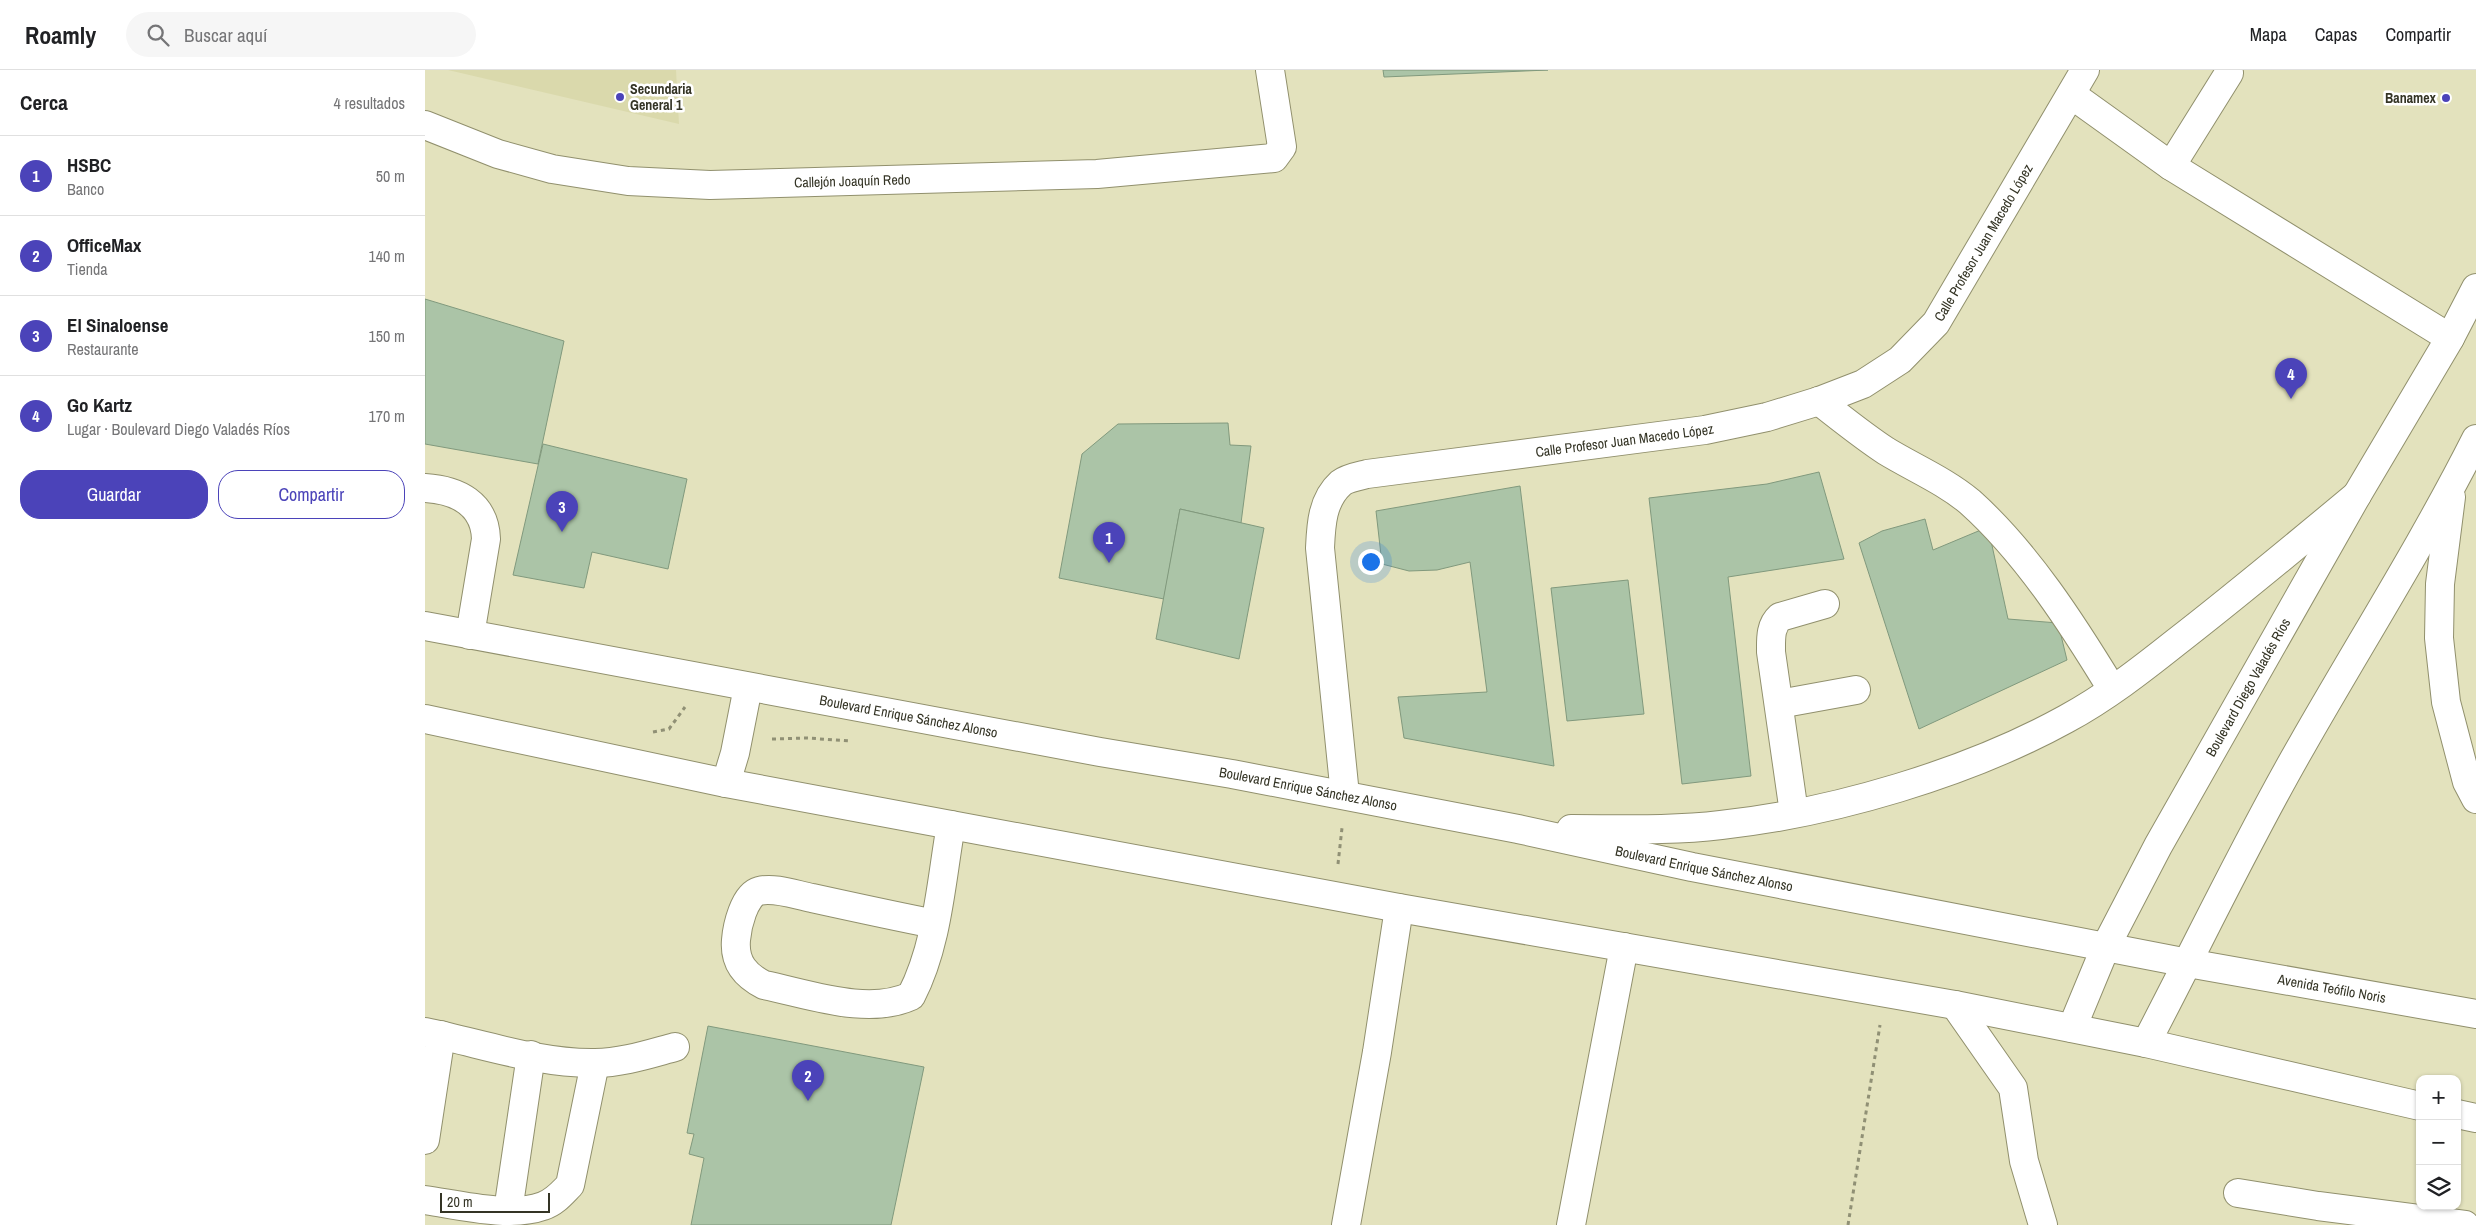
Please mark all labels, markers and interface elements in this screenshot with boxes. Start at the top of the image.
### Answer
search box [126,12,476,57]
text: Roamly [25,19,96,51]
icon: search [144,21,172,49]
text: Buscar aquí [184,22,267,48]
text: Mapa [2250,22,2287,47]
text: Capas [2315,22,2357,47]
text: Compartir [2385,22,2451,47]
place label: Secundaria General 1 [630,80,693,114]
text: Cerca [20,88,68,117]
place label: Banamex [2385,89,2437,107]
marker: Secundaria General 1 [614,91,626,103]
text: 4 resultados [334,92,405,114]
marker: Banamex [2440,92,2452,104]
text: HSBC [67,152,111,178]
street label: Calle Profesor Juan Macedo López [1930,161,2037,325]
text: 1 [32,165,40,187]
text: 50 m [376,165,405,187]
street label: Callejón Joaquín Redo [794,170,911,192]
text: Banco [67,178,104,200]
text: OfficeMax [67,232,141,258]
text: 2 [32,245,40,267]
text: 140 m [369,245,405,267]
text: Tienda [67,258,108,280]
text: El Sinaloense [67,312,168,338]
text: 3 [32,325,40,347]
text: 150 m [369,325,405,347]
text: Restaurante [67,338,138,360]
pin: 4 [2275,358,2307,399]
text: Go Kartz [67,392,132,418]
text: 4 [32,405,40,427]
text: 170 m [369,405,405,427]
text: Lugar · Boulevard Diego Valadés Ríos [67,418,290,440]
street label: Calle Profesor Juan Macedo López [1534,419,1716,461]
button: Guardar [20,470,208,519]
button: Compartir [218,470,405,519]
pin: 3 [546,491,578,532]
pin: 1 [1093,522,1125,563]
your location [1358,549,1384,575]
street label: Boulevard Diego Valadés Ríos [2202,615,2295,760]
street label: Boulevard Enrique Sánchez Alonso [818,691,999,742]
street label: Boulevard Enrique Sánchez Alonso [1218,763,1399,815]
street label: Boulevard Enrique Sánchez Alonso [1614,842,1794,895]
street label: Avenida Teófilo Noris [2275,970,2387,1007]
pin: 2 [792,1060,824,1101]
map controls [2416,1075,2461,1210]
button: + [2416,1075,2461,1120]
button: − [2416,1120,2461,1165]
button: layers [2416,1165,2461,1210]
scale bar [440,1190,550,1213]
text: 20 m [447,1193,473,1211]

